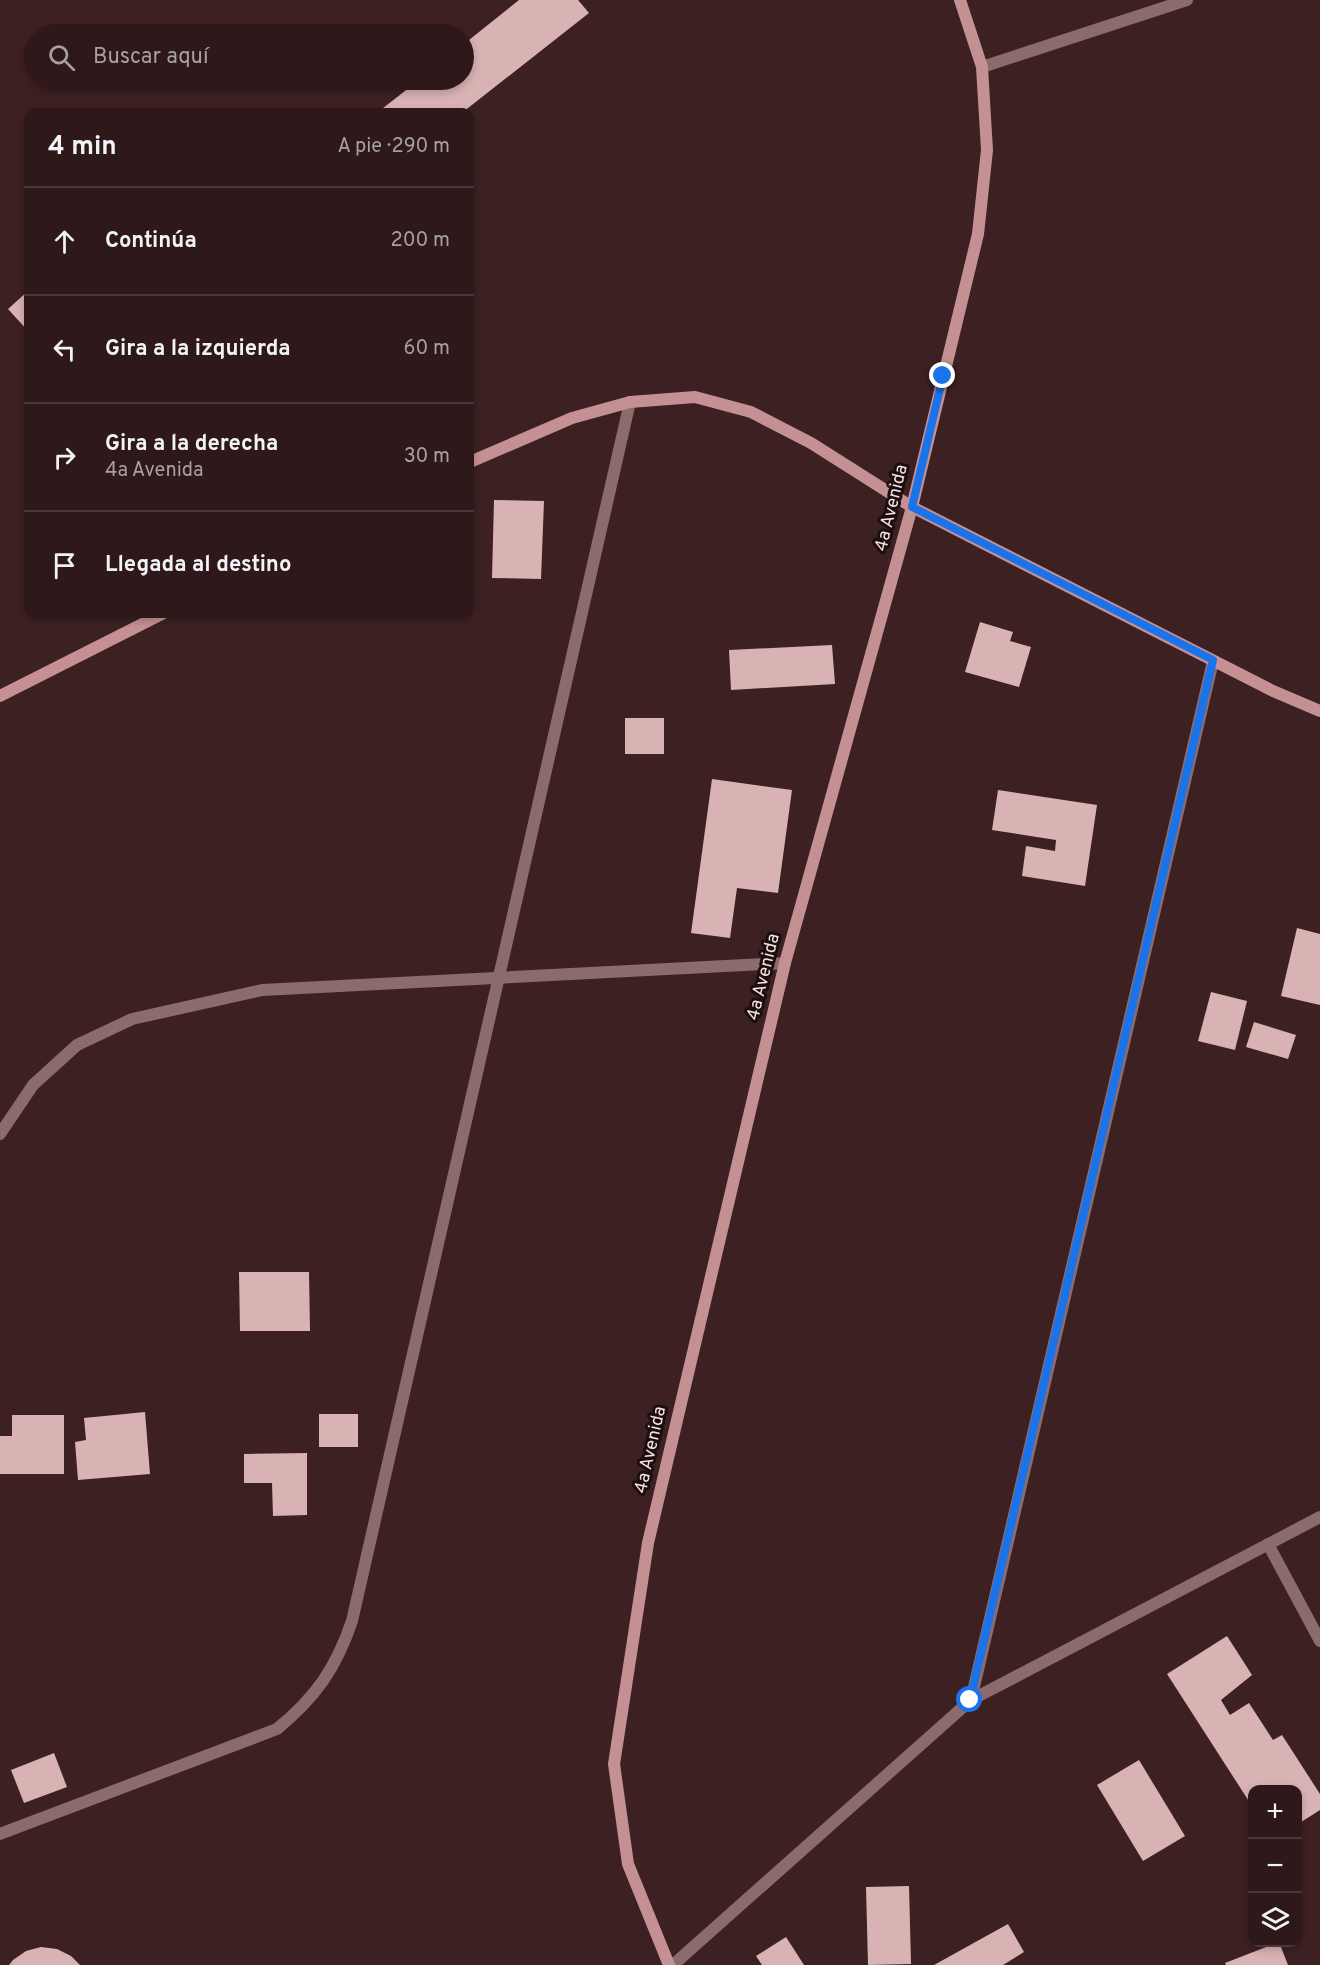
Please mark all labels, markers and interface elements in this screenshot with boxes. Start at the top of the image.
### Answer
search box [24,24,474,90]
icon: search [45,41,78,74]
text: Buscar aquí [93,44,209,71]
text: 4 min [48,131,117,164]
text: A pie · 290 m [337,134,450,160]
icon: ahead [48,225,81,258]
text: Continúa [105,228,197,255]
text: 200 m [391,228,450,254]
icon: left [48,333,81,366]
text: Gira a la izquierda [105,336,291,363]
text: 60 m [404,336,450,362]
route end [929,362,955,388]
text: Gira a la derecha [105,431,278,458]
icon: right [48,441,81,474]
text: 30 m [404,444,450,470]
text: 4a Avenida [105,458,204,484]
street label: 4a Avenida [870,462,914,554]
icon: arrive [48,549,81,582]
text: Llegada al destino [105,552,291,579]
street label: 4a Avenida [742,931,786,1023]
street label: 4a Avenida [630,1404,672,1496]
route start [956,1686,982,1712]
map controls [1248,1785,1302,1947]
button: + [1248,1785,1302,1839]
button: − [1248,1839,1302,1893]
button: layers [1248,1893,1302,1947]

